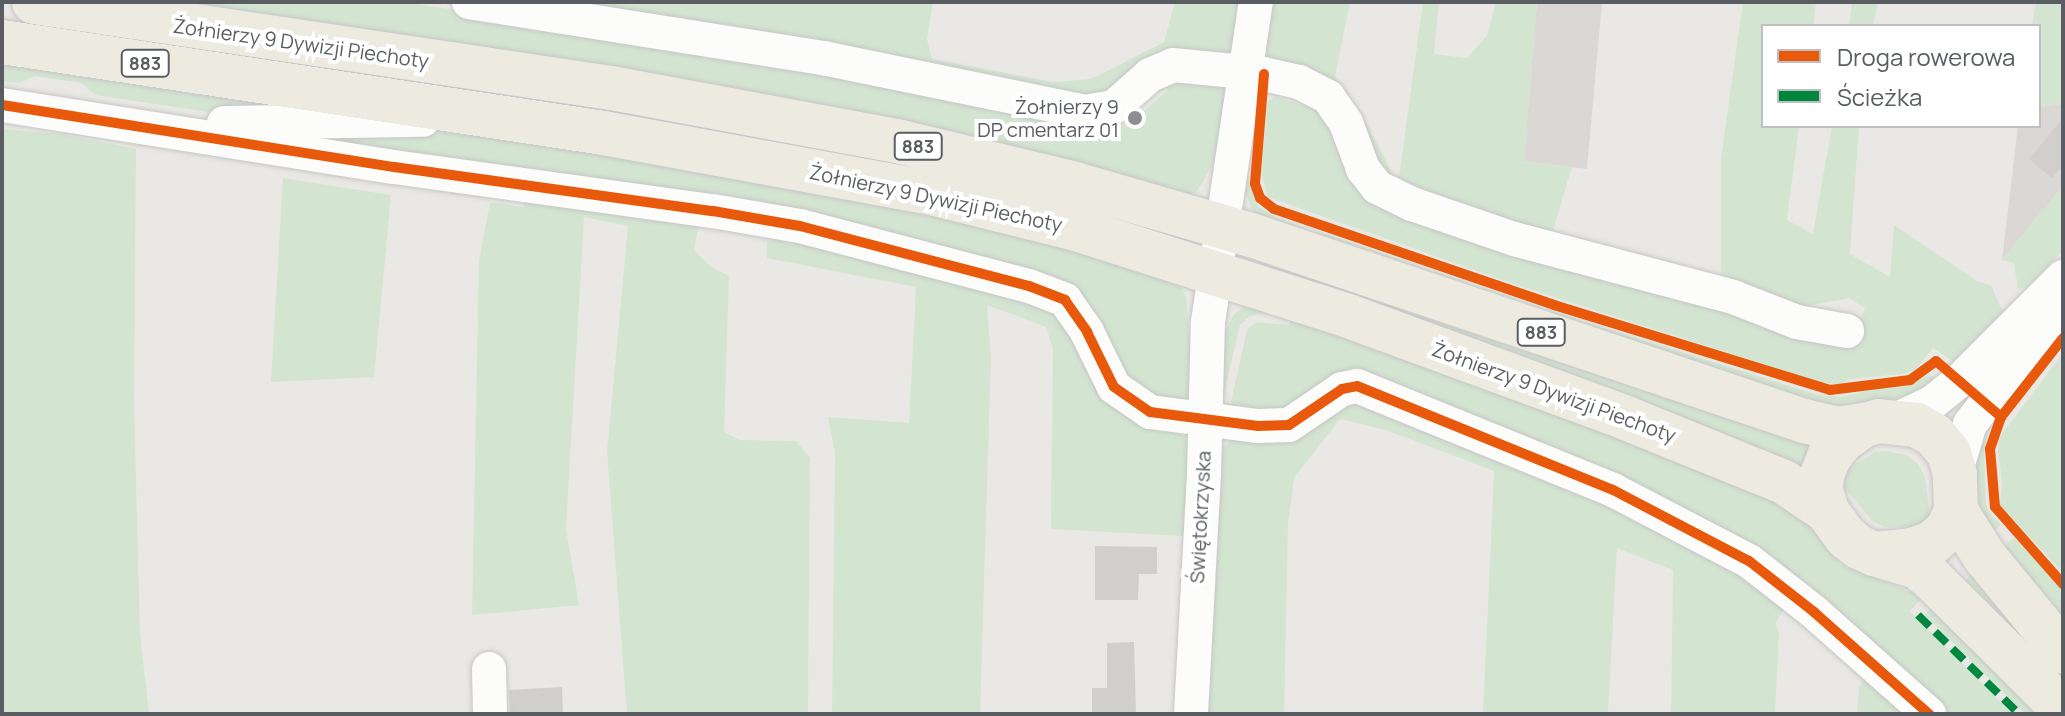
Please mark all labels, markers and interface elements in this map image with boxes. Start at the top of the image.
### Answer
street label: Żołnierzy 9 Dywizji Piechoty [172,13,430,73]
legend [1761,24,2041,128]
text: Droga rowerowa [1837,40,2015,73]
road number: 883 [119,49,171,77]
text: Ścieżka [1837,80,1922,113]
place label: Żołnierzy 9 DP cmentarz 01 [977,94,1119,141]
marker: Żołnierzy 9 DP cmentarz 01 [1126,109,1144,127]
road number: 883 [892,132,944,160]
street label: Żołnierzy 9 Dywizji Piechoty [807,159,1065,237]
road number: 883 [1515,318,1567,346]
street label: Żołnierzy 9 Dywizji Piechoty [1429,337,1679,447]
street label: Świętokrzyska [1185,450,1215,584]

